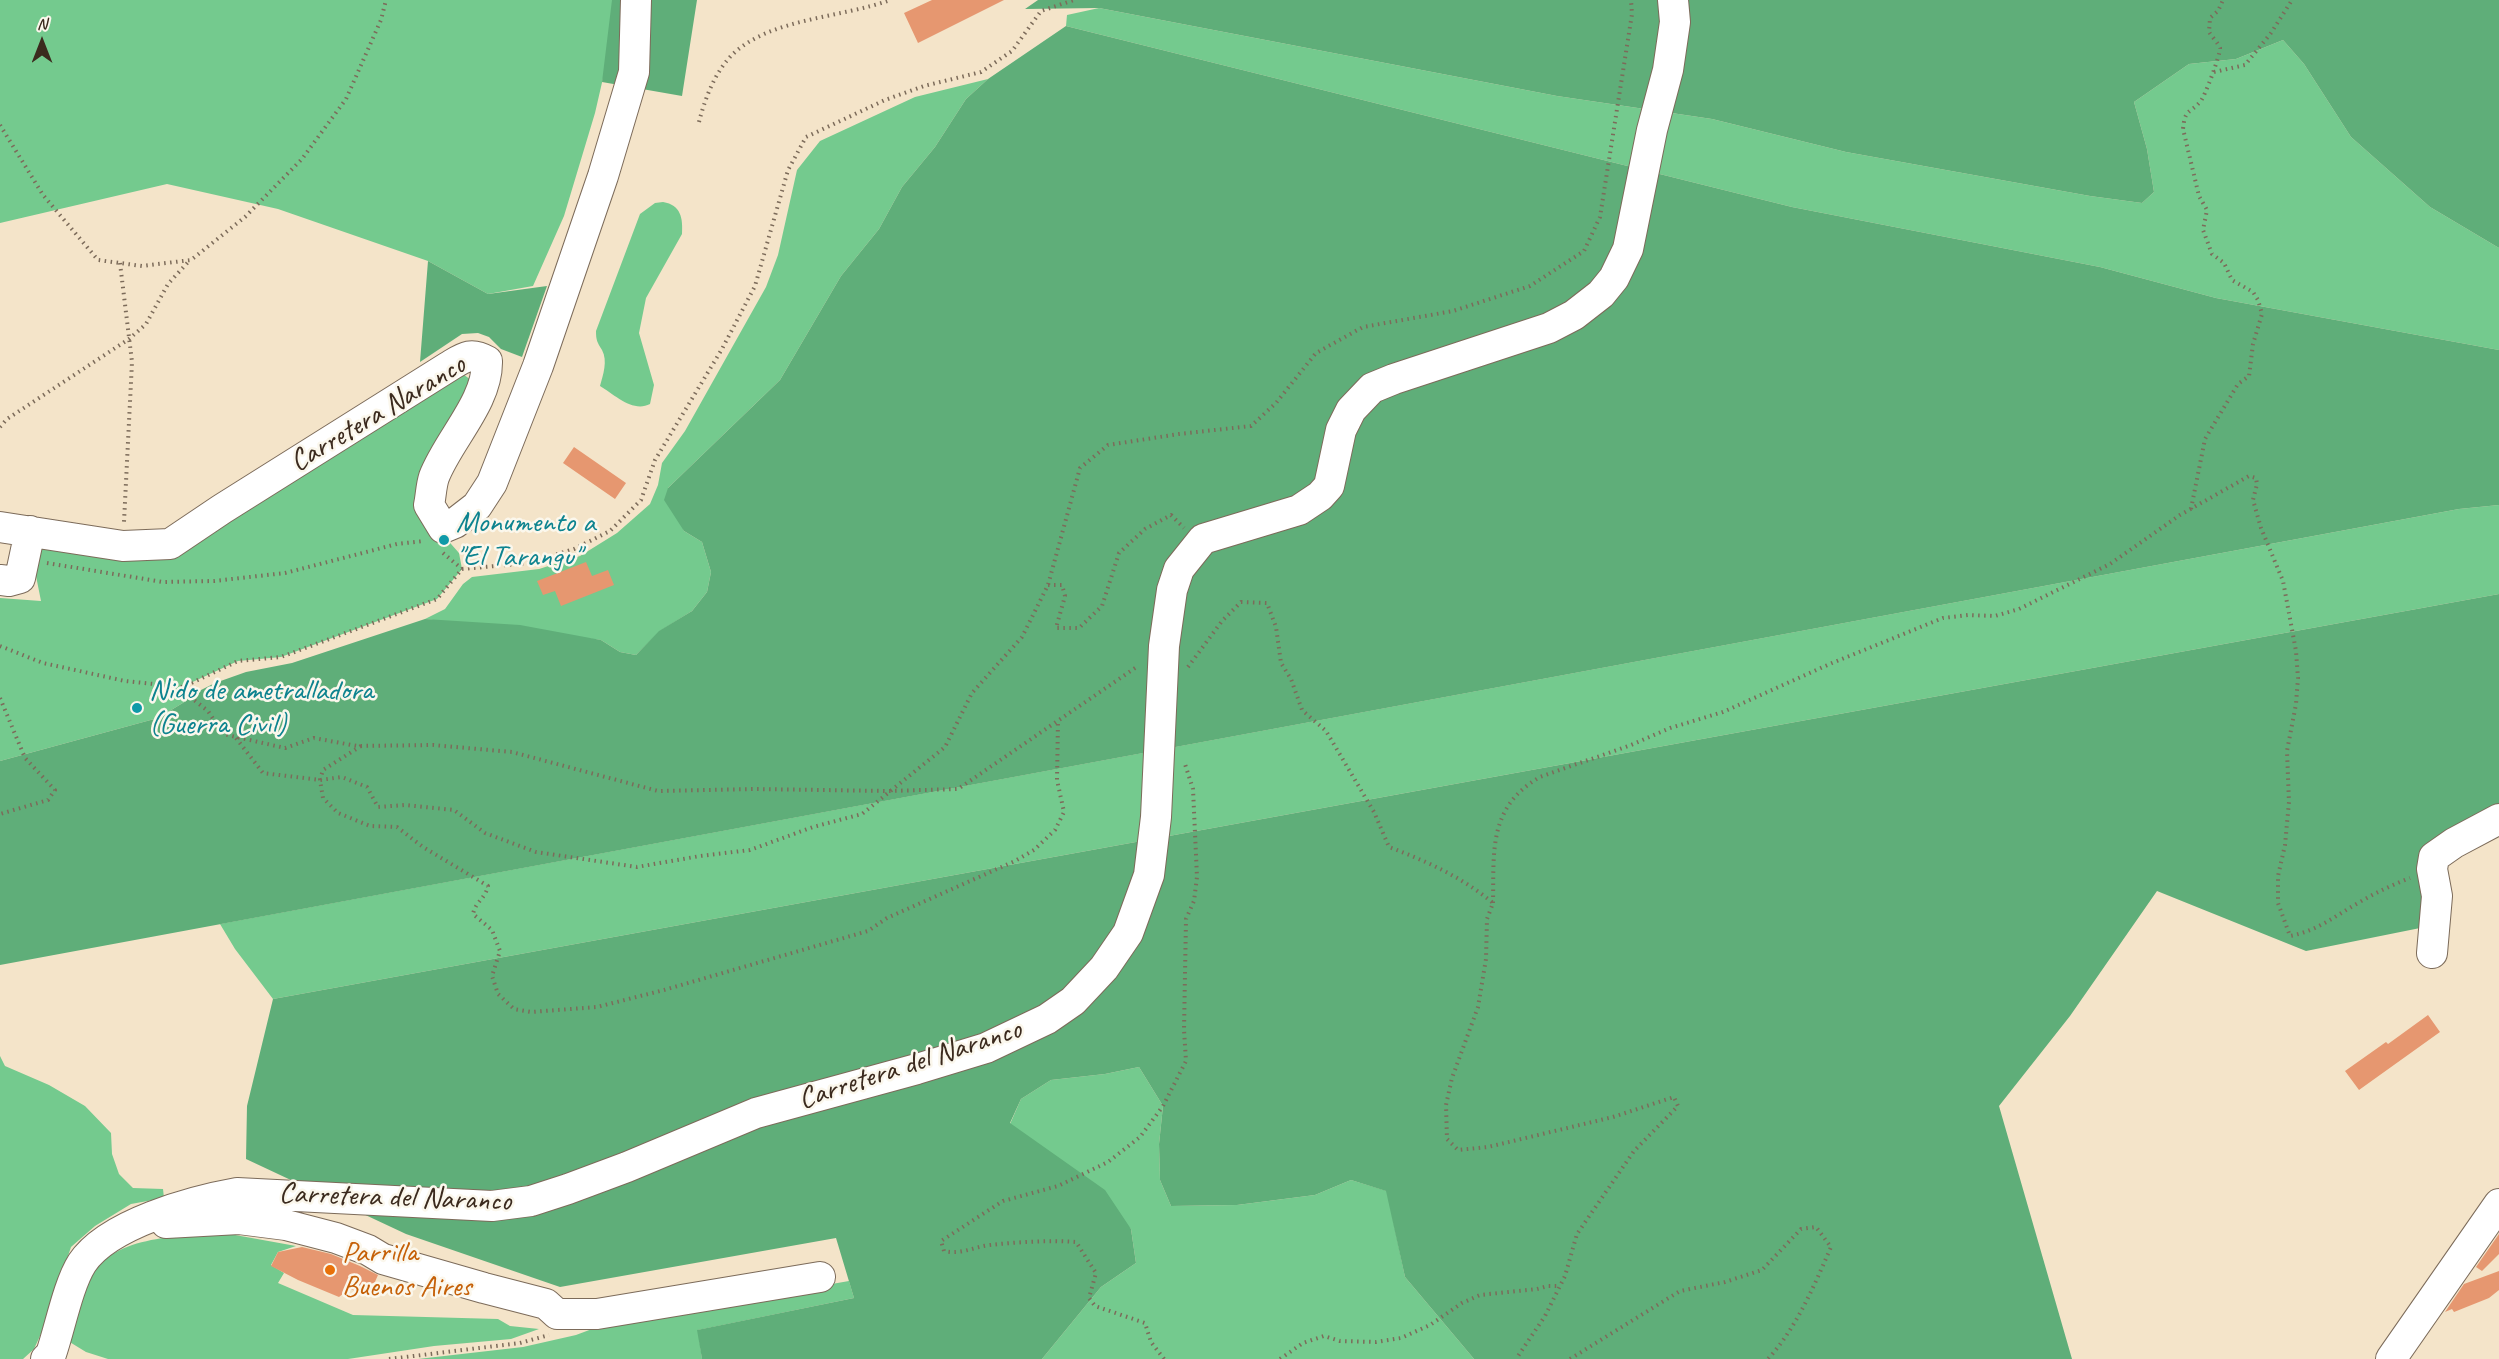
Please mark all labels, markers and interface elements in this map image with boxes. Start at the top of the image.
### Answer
north arrow [12,12,72,72]
text: N [37,14,47,34]
street label: Carretera Naranco [284,347,472,481]
place label: Monumento a "El Tarangu" [456,505,595,576]
marker: Monumento a "El Tarangu" [437,533,451,547]
place label: Nido de ametralladora (Guerra Civil) [149,673,373,744]
marker: Nido de ametralladora (Guerra Civil) [130,701,144,715]
street label: Carretera del Naranco [794,1012,1026,1118]
street label: Carretera del Naranco [278,1176,512,1220]
place label: Parrilla Buenos Aires [342,1235,471,1306]
marker: Parrilla Buenos Aires [323,1263,337,1277]

